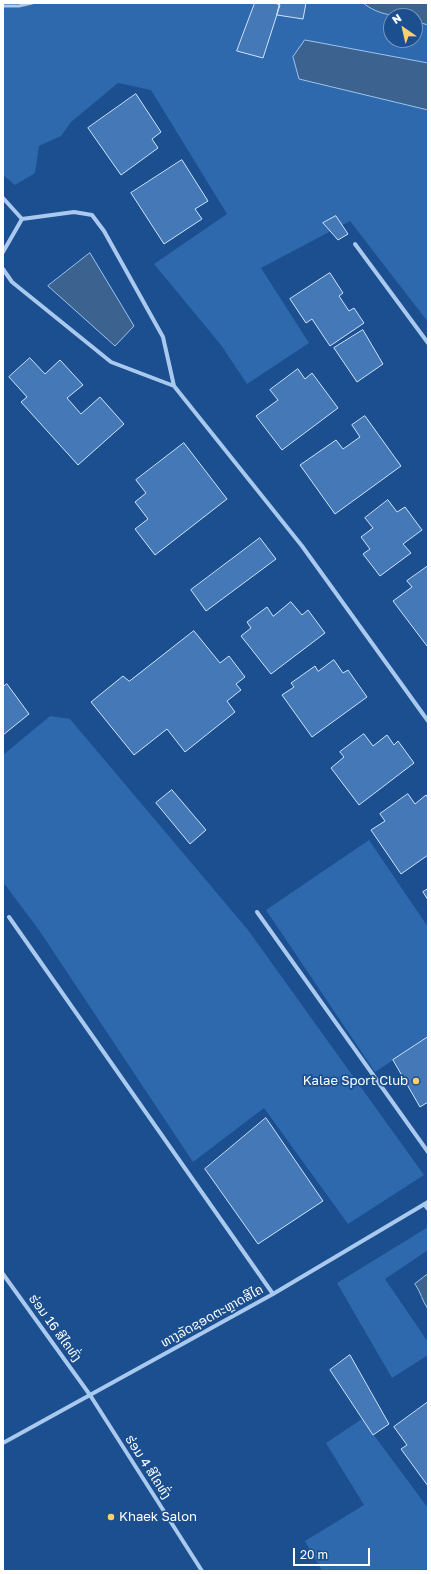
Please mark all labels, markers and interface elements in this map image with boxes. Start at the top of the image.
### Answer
north arrow [383,8,423,48]
text: N [389,11,404,26]
place label: Kalae Sport Club [303,1073,408,1089]
marker: Kalae Sport Club [411,1076,421,1086]
street label: ທາງລັດຊອດຕະຫຼາດສີໄຄ [158,1281,266,1351]
street label: ຮ່ອມ 16 ສີໄຄທົ່ງ [25,1291,85,1365]
street label: ຮ່ອມ 4 ສີໄຄທົ່ງ [122,1432,174,1502]
place label: Khaek Salon [119,1509,197,1525]
marker: Khaek Salon [106,1512,116,1522]
scale bar [295,1540,372,1566]
text: 20 m [300,1547,328,1562]

